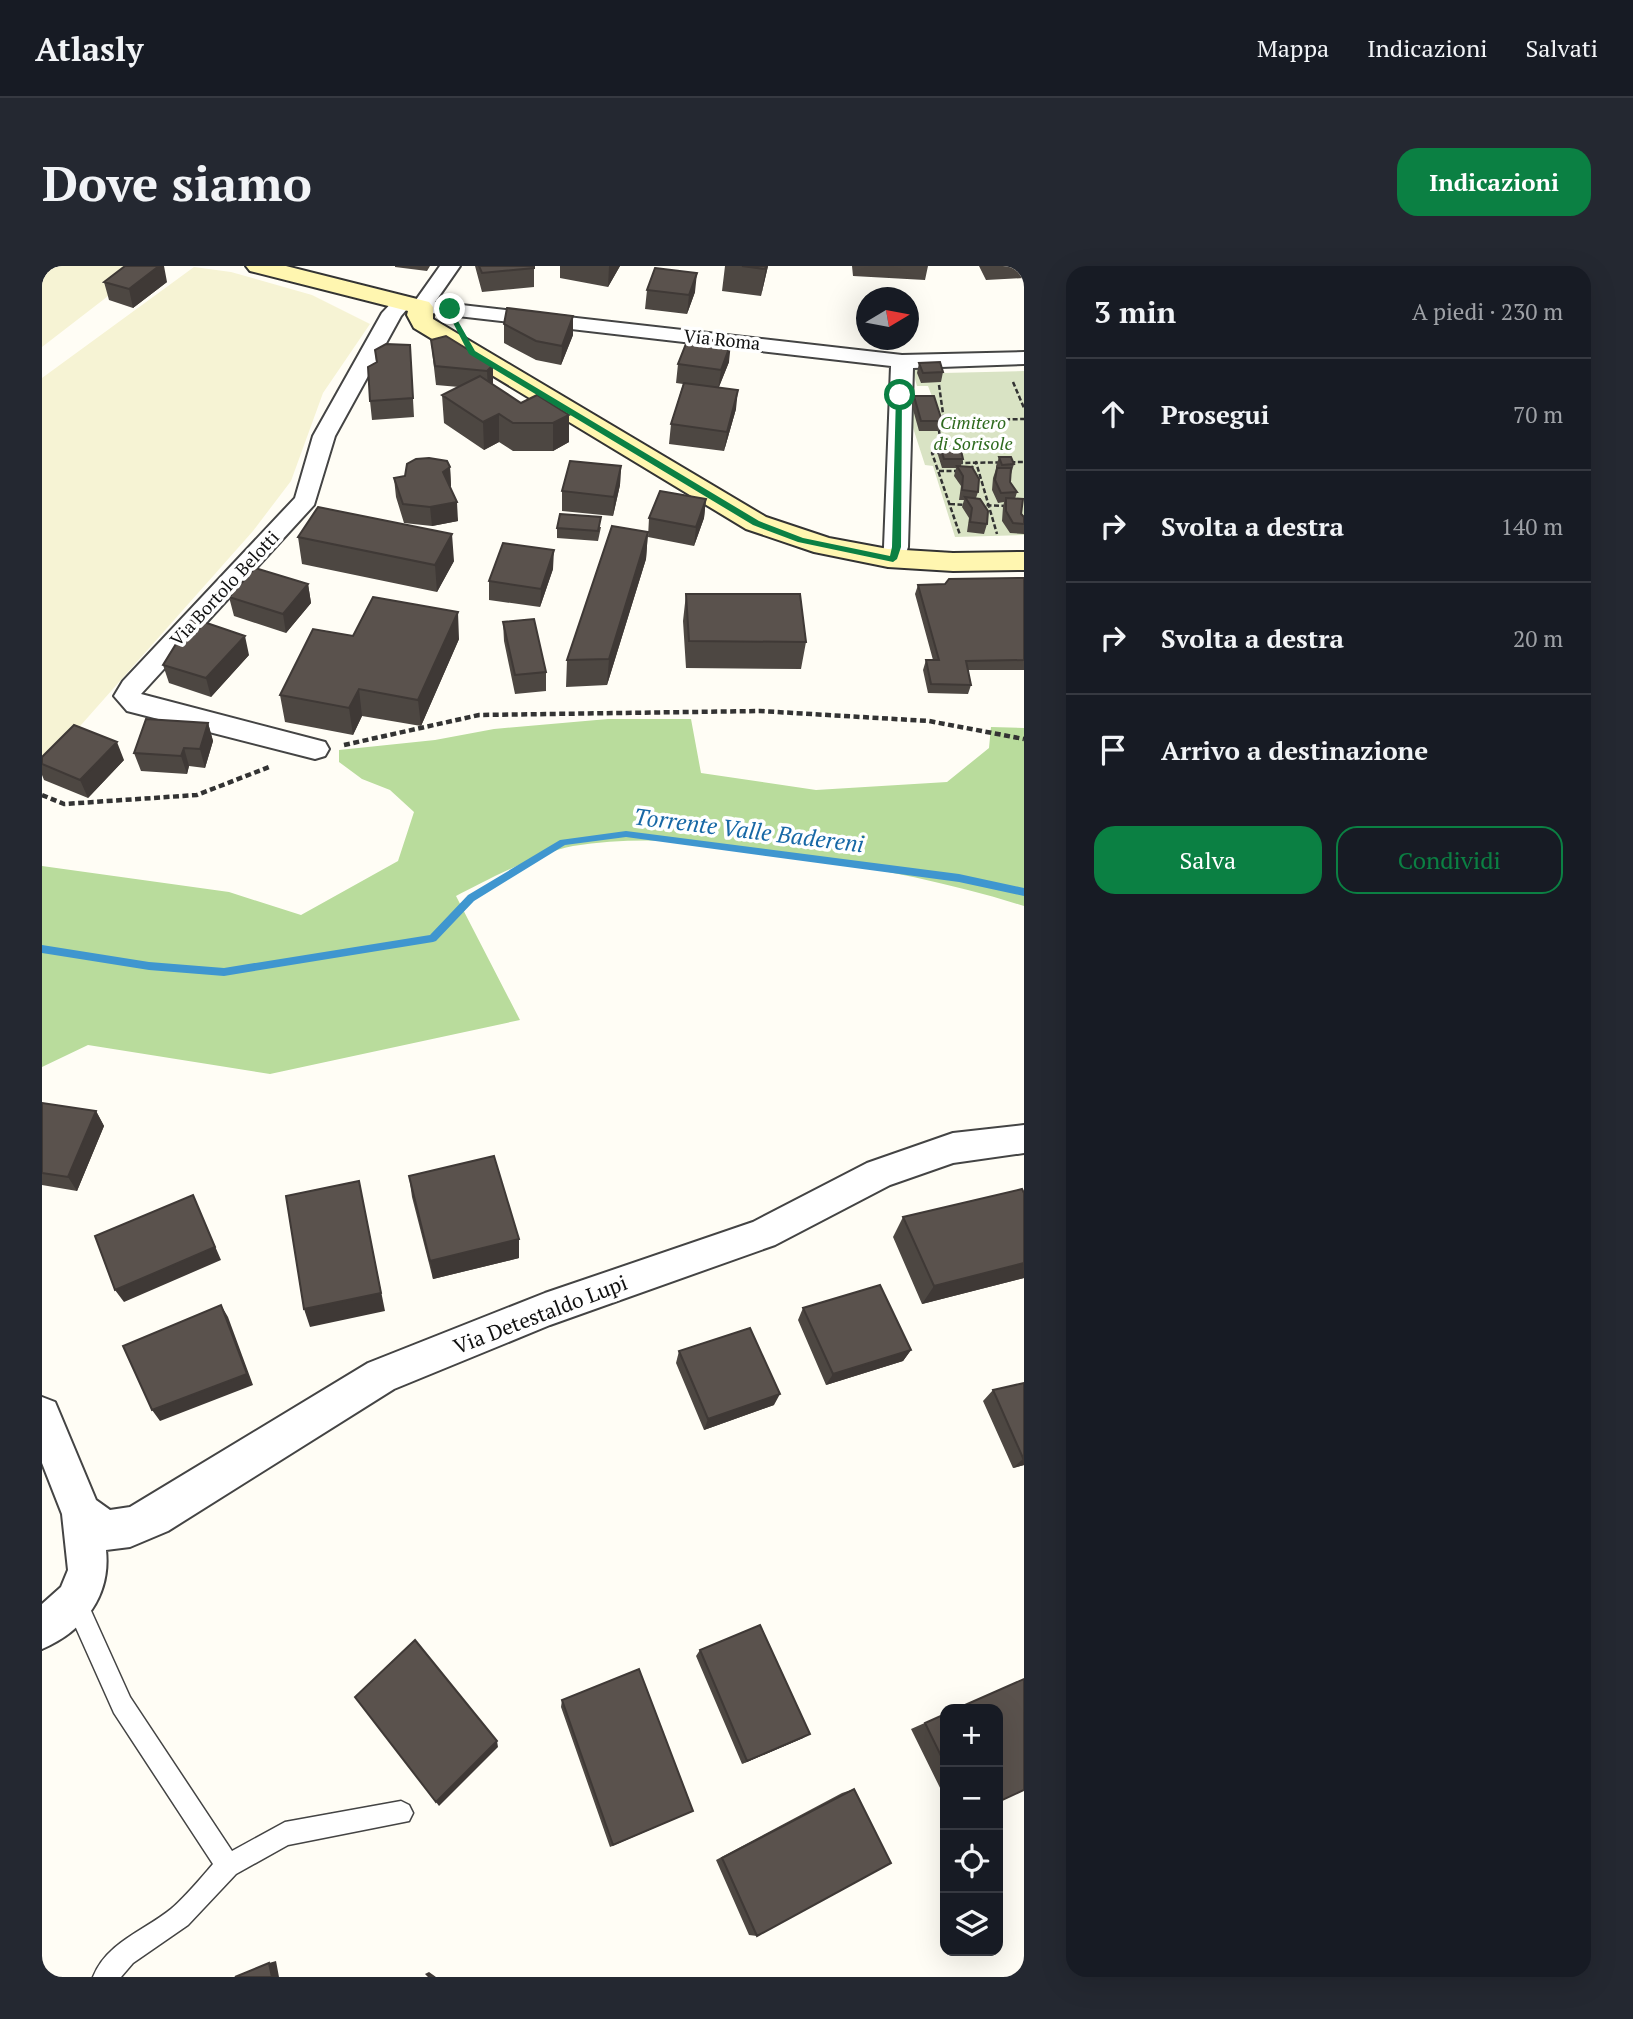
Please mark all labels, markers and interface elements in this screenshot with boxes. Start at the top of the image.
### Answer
text: Atlasly [35,27,143,70]
text: Mappa [1257,32,1329,64]
text: Indicazioni [1367,32,1487,64]
text: Salvati [1525,32,1598,64]
button: Indicazioni [1397,148,1591,216]
text: Dove siamo [42,150,312,215]
north arrow [856,287,919,350]
text: 3 min [1094,292,1176,332]
route end [434,293,465,324]
text: A piedi · 230 m [1412,296,1563,327]
street label: Via Roma [683,323,761,355]
route start [884,379,915,410]
icon: ahead [1094,395,1132,433]
text: Prosegui [1161,397,1269,431]
text: 70 m [1513,399,1563,430]
park label: Cimitero di Sorisole [933,410,1013,455]
icon: right [1094,507,1132,545]
text: Svolta a destra [1161,509,1344,543]
text: 140 m [1501,511,1563,542]
street label: Via Bortolo Belotti [164,525,284,651]
icon: right [1094,619,1132,657]
text: Svolta a destra [1161,621,1344,655]
text: 20 m [1513,623,1563,654]
icon: arrive [1094,731,1132,769]
text: Arrivo a destinazione [1161,733,1428,767]
water label: Torrente Valle Badereni [632,801,866,860]
button: Salva [1094,826,1322,894]
button: Condividi [1336,826,1563,894]
street label: Via Detestaldo Lupi [449,1268,631,1360]
map controls [940,1704,1003,1956]
button: + [940,1704,1003,1767]
button: − [940,1767,1003,1830]
button: locate [940,1830,1003,1893]
button: layers [940,1893,1003,1956]

